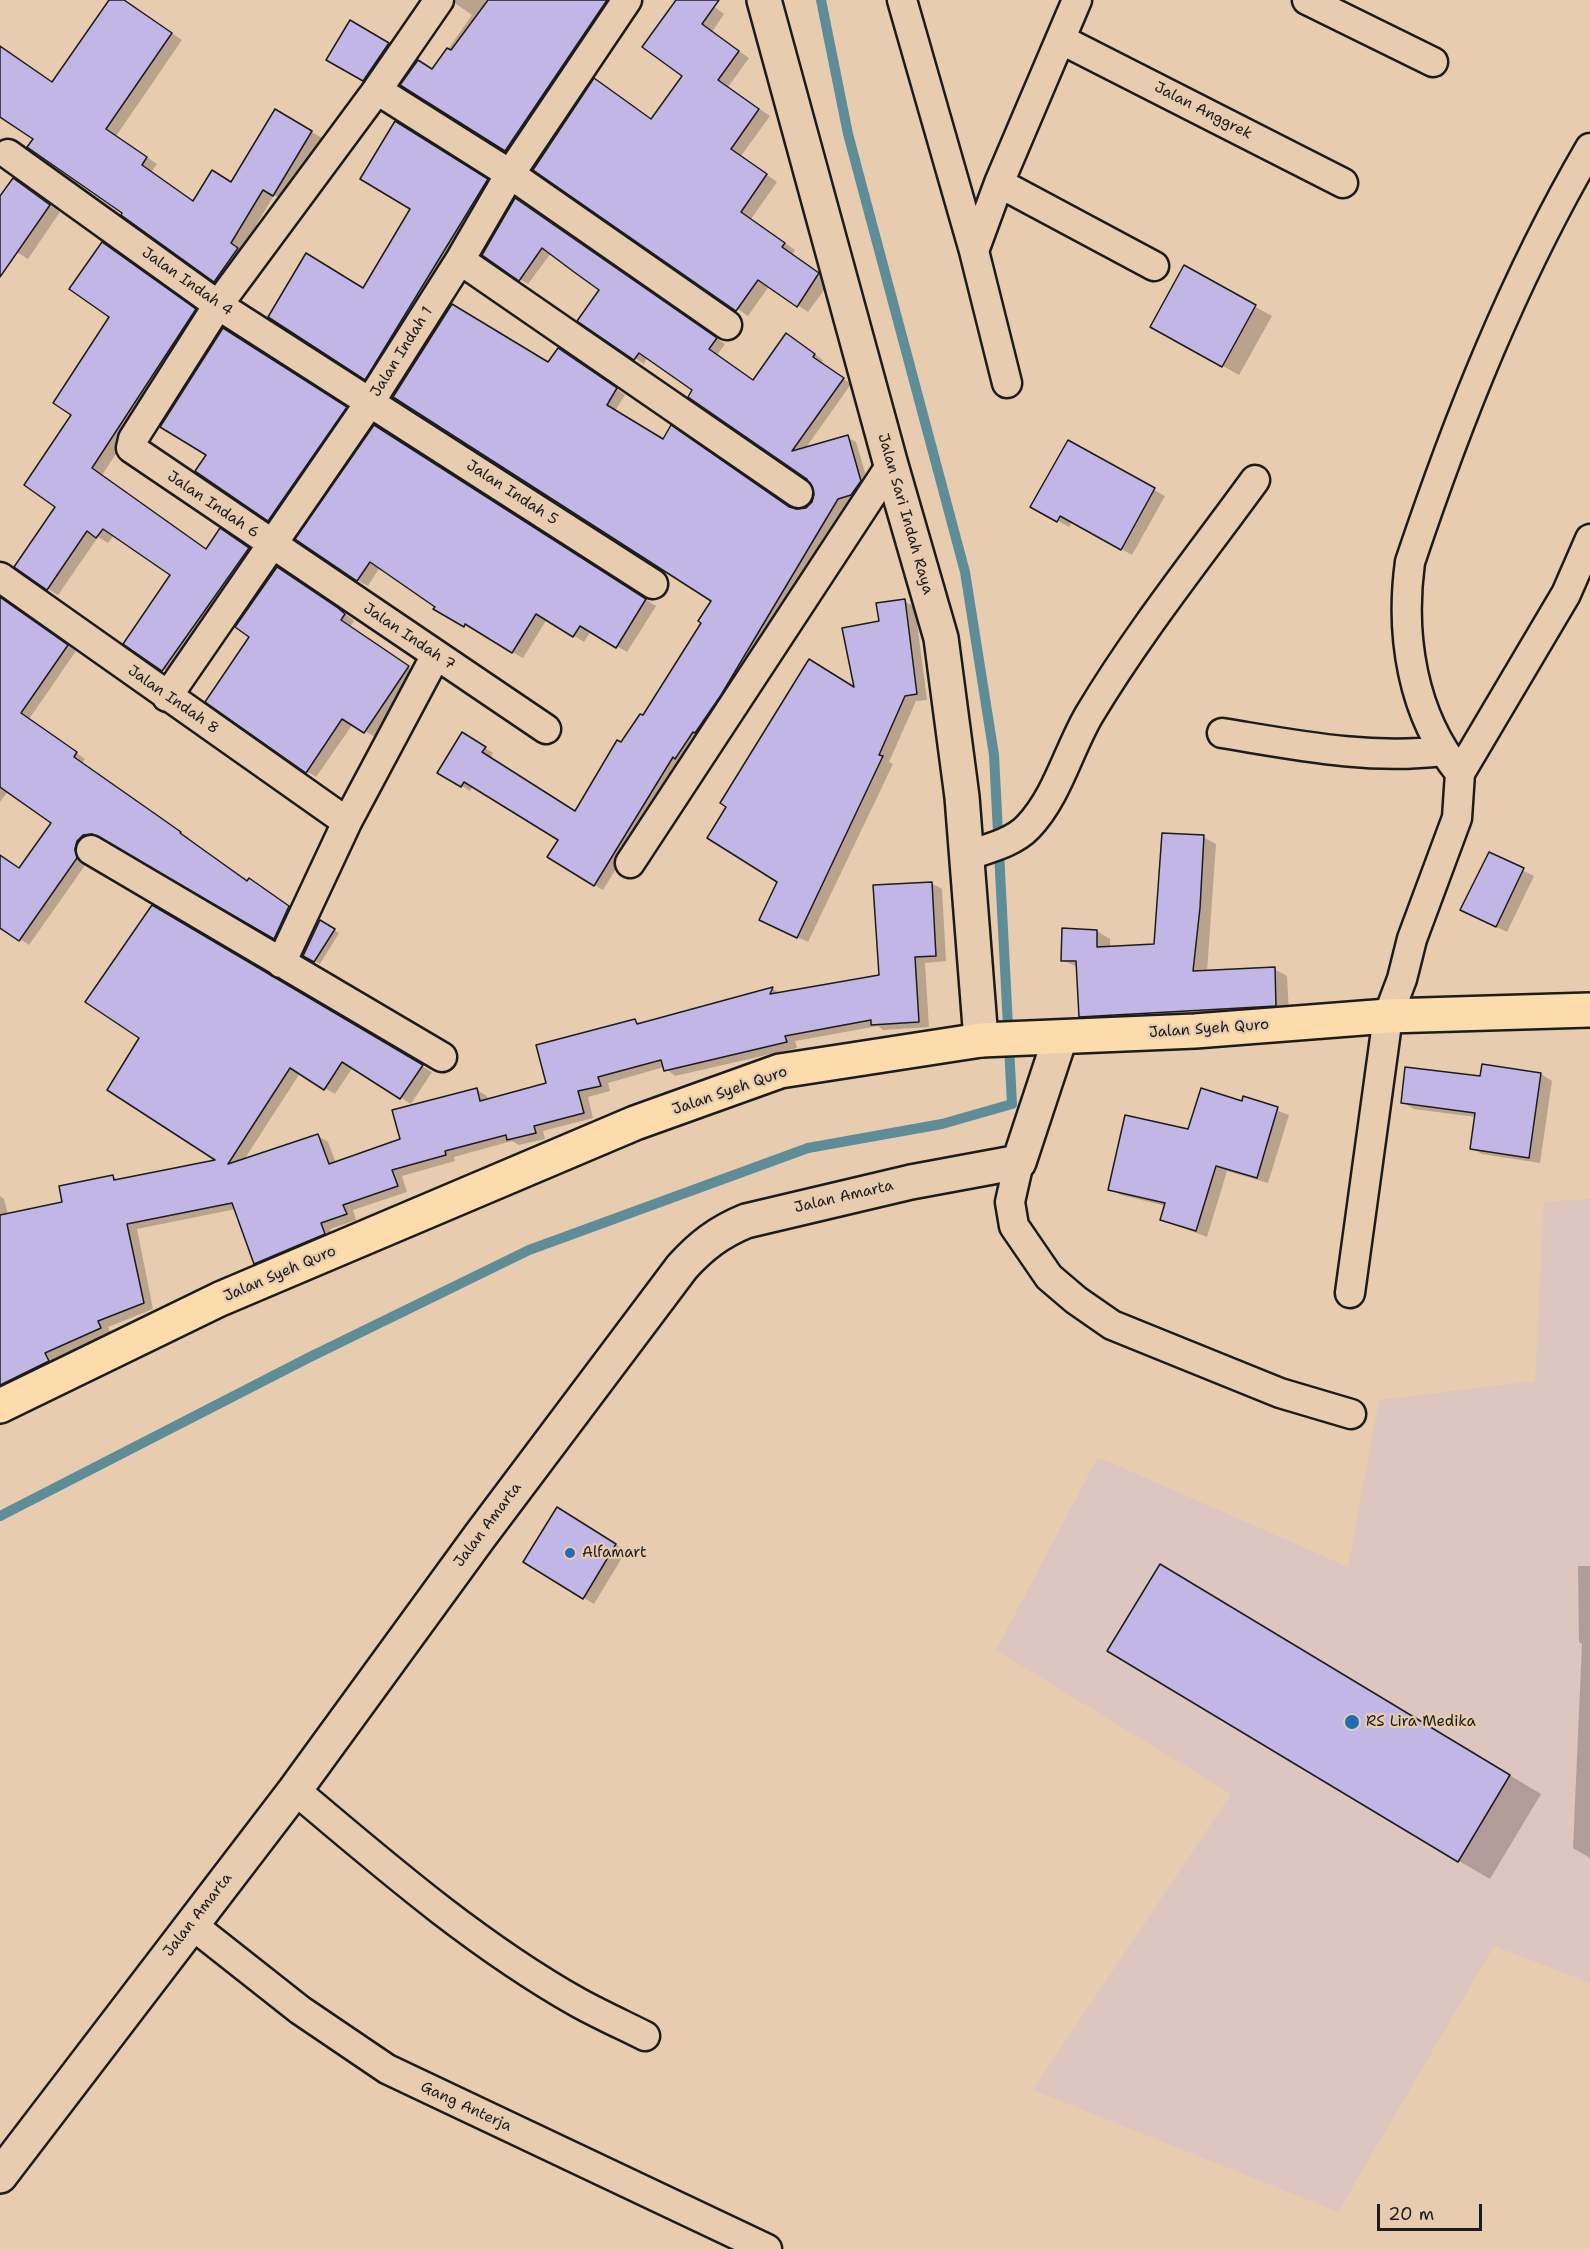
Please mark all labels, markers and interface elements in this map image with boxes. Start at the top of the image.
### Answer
street label: Jalan Anggrek [1151,79,1255,143]
street label: Jalan Indah 4 [138,244,236,320]
street label: Jalan Indah 1 [367,304,437,400]
street label: Jalan Sari Indah Raya [873,431,937,597]
street label: Jalan Indah 5 [463,457,561,529]
street label: Jalan Indah 6 [164,468,262,542]
street label: Jalan Indah 7 [360,600,458,674]
street label: Jalan Indah 8 [124,662,222,738]
street label: Jalan Syeh Quro [1148,1016,1270,1042]
street label: Jalan Syeh Quro [670,1063,790,1119]
street label: Jalan Amarta [793,1177,895,1217]
street label: Jalan Syeh Quro [221,1242,339,1306]
street label: Jalan Amarta [450,1479,526,1571]
place label: Alfamart [582,1544,646,1562]
marker: Alfamart [563,1546,577,1560]
marker: RS Lira Medika [1343,1713,1361,1731]
place label: RS Lira Medika [1366,1713,1476,1731]
street label: Jalan Amarta [160,1870,236,1960]
street label: Gang Anterja [418,2078,514,2136]
scale bar [1380,2192,1485,2230]
text: 20 m [1388,2202,1434,2226]

